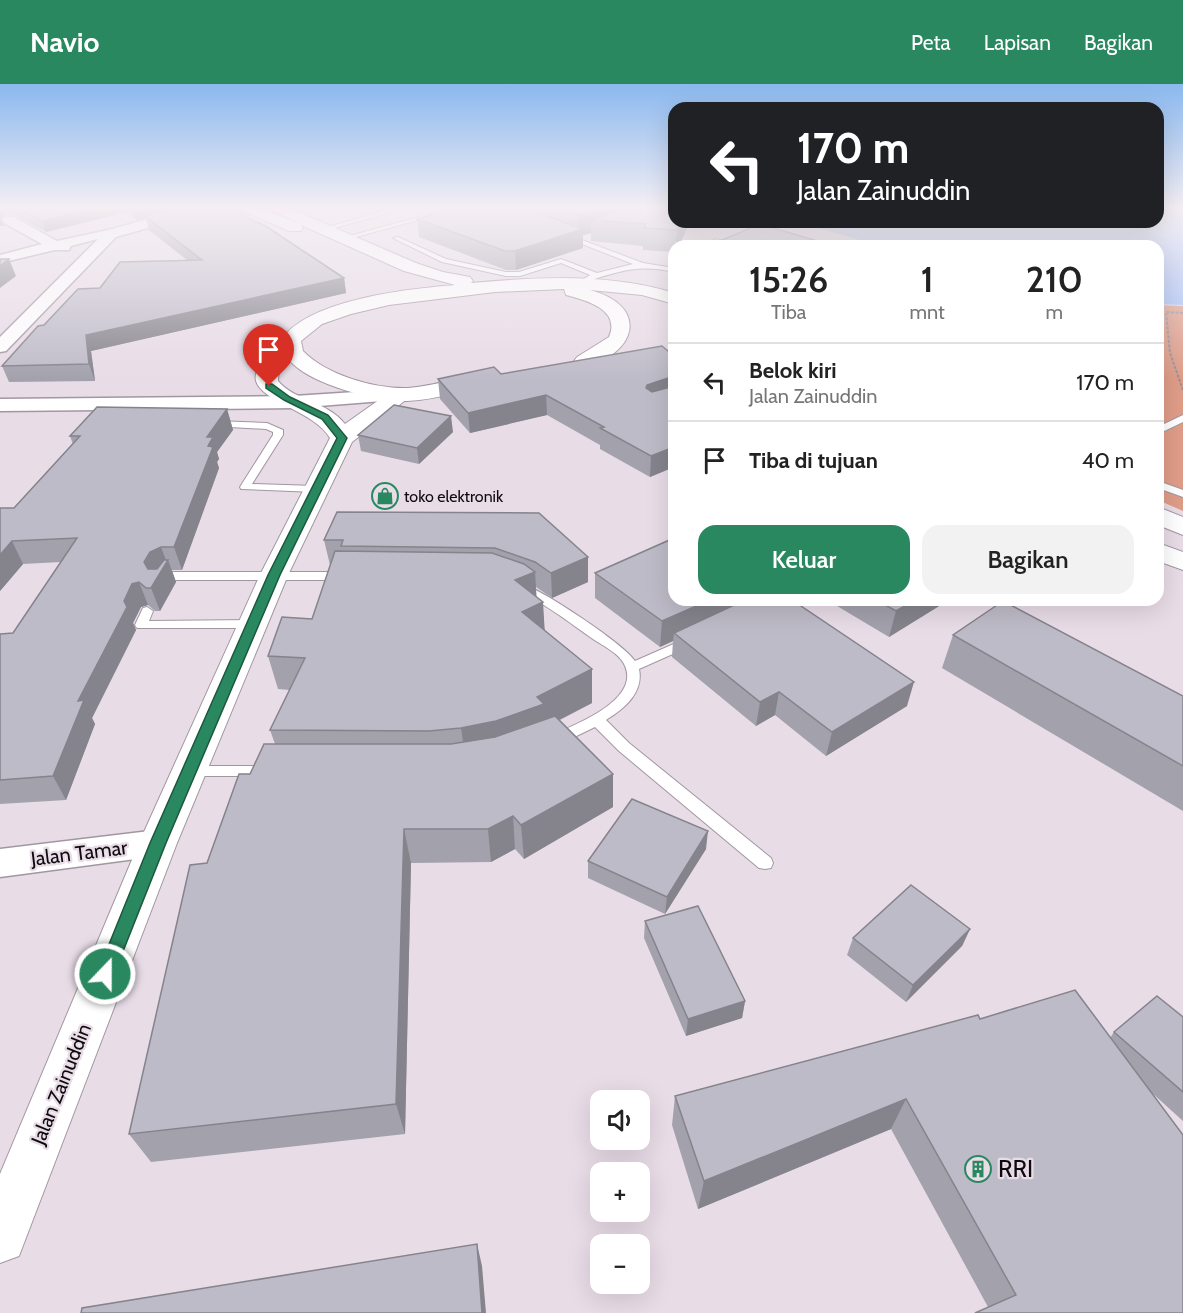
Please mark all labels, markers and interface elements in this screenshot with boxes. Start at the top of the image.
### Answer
text: Navio [30,25,100,59]
text: Peta [911,30,951,55]
text: Lapisan [984,30,1051,55]
text: Bagikan [1084,30,1153,55]
text: 170 m [797,122,909,174]
icon: left [698,126,776,204]
text: Jalan Zainuddin [797,174,970,207]
text: 15:26 [749,257,828,301]
text: 1 [921,257,933,301]
text: 210 [1026,257,1083,301]
text: Tiba [771,300,806,324]
text: mnt [909,300,945,324]
text: m [1046,300,1063,324]
pin [243,324,294,386]
icon: arrive [252,333,285,366]
text: Belok kiri [749,357,836,384]
icon: left [698,366,731,399]
text: 170 m [1076,369,1134,396]
text: Jalan Zainuddin [749,384,877,408]
icon: arrive [698,444,731,477]
text: Tiba di tujuan [749,447,878,474]
text: 40 m [1082,447,1134,474]
shop icon: toko elektronik [370,481,400,511]
place label: toko elektronik [404,487,504,506]
button: Keluar [698,525,910,594]
button: Bagikan [922,525,1134,594]
street label: Jalan Tamar [28,835,129,871]
position arrow [73,942,137,1006]
street label: Jalan Zainuddin [25,1020,96,1149]
map controls [590,1090,650,1294]
button: sound [590,1090,650,1150]
building icon: RRI [963,1154,993,1184]
place label: RRI [998,1154,1033,1183]
button: + [590,1162,650,1222]
button: − [590,1234,650,1294]

